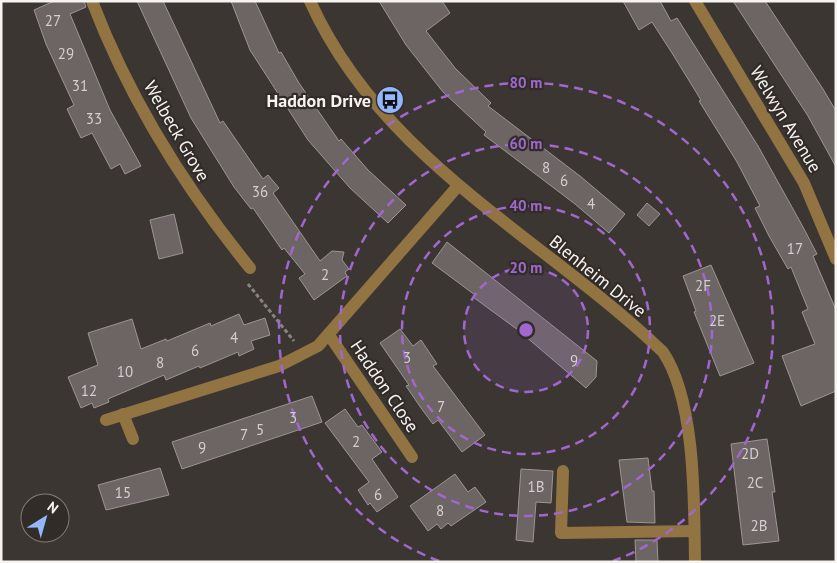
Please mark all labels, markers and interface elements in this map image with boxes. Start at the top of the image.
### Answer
house number: 27 [45,11,61,30]
house number: 29 [58,44,74,63]
street label: Welwyn Avenue [745,61,827,177]
text: 80 m [510,73,542,92]
house number: 31 [72,76,88,95]
street label: Welbeck Grove [139,77,215,185]
bus stop icon: Haddon Drive [375,85,405,115]
place label: Haddon Drive [267,89,371,112]
house number: 33 [86,109,102,128]
text: 60 m [510,134,542,153]
house number: 8 [542,158,550,177]
house number: 6 [560,171,568,190]
house number: 36 [252,182,268,201]
house number: 4 [587,194,595,213]
text: 40 m [510,196,542,215]
street label: Blenheim Drive [545,230,651,322]
house number: 17 [787,239,803,258]
text: 20 m [510,258,542,277]
house number: 2 [321,265,329,284]
house number: 2F [695,276,711,295]
house number: 2E [709,311,725,330]
centre of rings [517,321,535,339]
house number: 4 [230,328,238,347]
street label: Haddon Close [346,335,424,437]
house number: 6 [191,341,199,360]
house number: 3 [403,348,411,367]
house number: 9 [570,351,578,370]
house number: 8 [156,353,164,372]
house number: 10 [117,362,133,381]
house number: 12 [81,381,97,400]
house number: 7 [437,397,445,416]
house number: 3 [289,408,297,427]
house number: 5 [256,420,264,439]
house number: 7 [240,425,248,444]
house number: 2 [352,432,360,451]
house number: 9 [198,438,206,457]
house number: 2D [741,444,759,463]
house number: 2C [747,473,763,492]
house number: 1B [528,477,544,496]
house number: 15 [115,483,131,502]
house number: 6 [374,485,382,504]
north arrow [20,493,70,543]
text: N [44,498,62,518]
house number: 8 [436,501,444,520]
house number: 2B [751,516,767,535]

